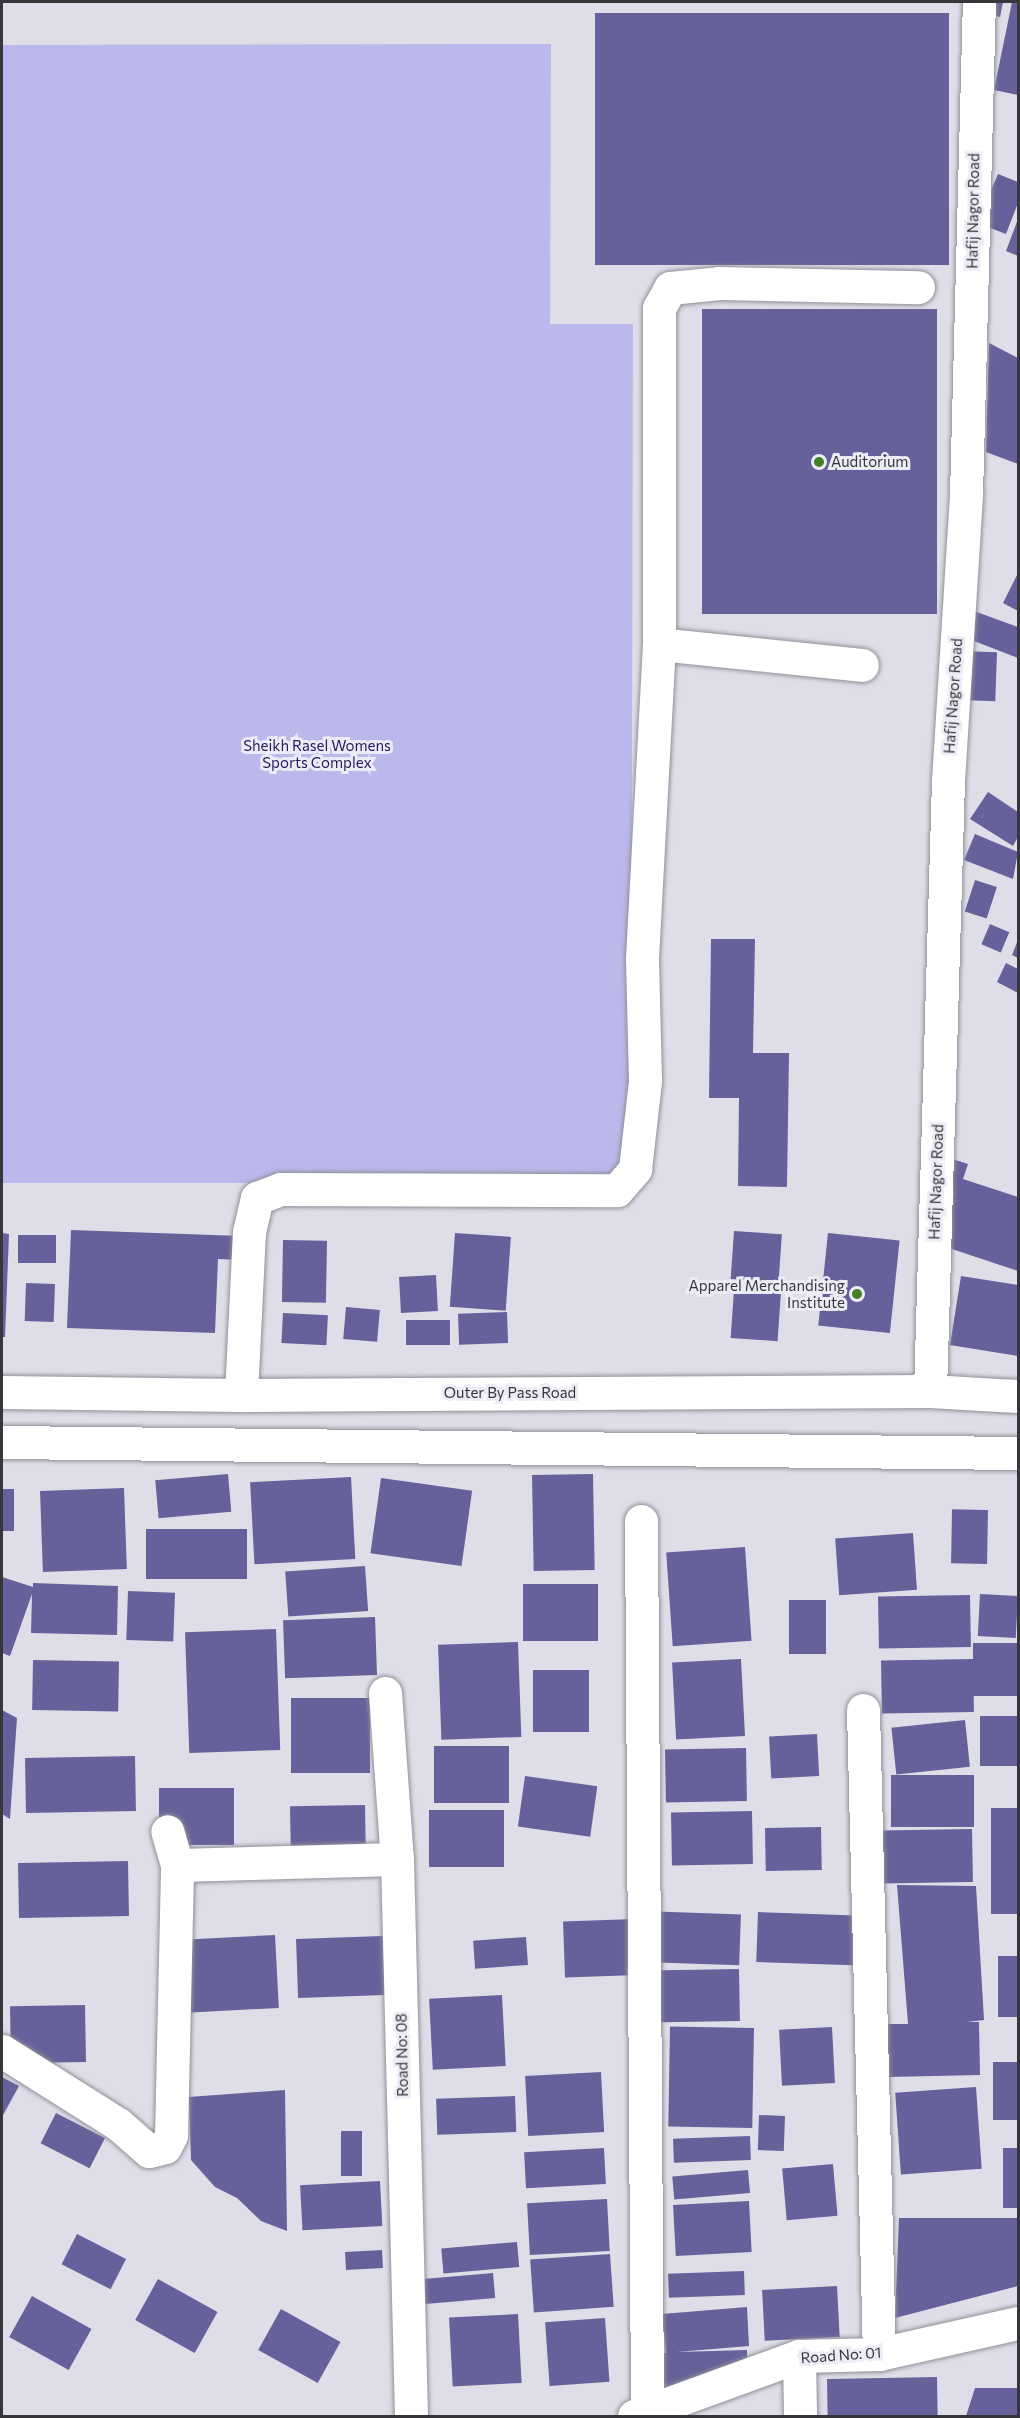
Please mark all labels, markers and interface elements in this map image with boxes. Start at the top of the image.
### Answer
street label: Hafij Nagor Road [963,153,983,269]
place label: Auditorium [831,453,908,471]
marker: Auditorium [812,455,826,469]
street label: Hafij Nagor Road [940,638,966,754]
park label: Sheikh Rasel Womens Sports Complex [243,736,391,771]
street label: Hafij Nagor Road [925,1124,947,1240]
place label: Apparel Merchandising Institute [688,1276,845,1311]
marker: Apparel Merchandising Institute [850,1287,864,1301]
street label: Outer By Pass Road [444,1384,576,1402]
street label: Road No: 08 [392,2013,412,2097]
street label: Road No: 01 [800,2343,882,2367]

